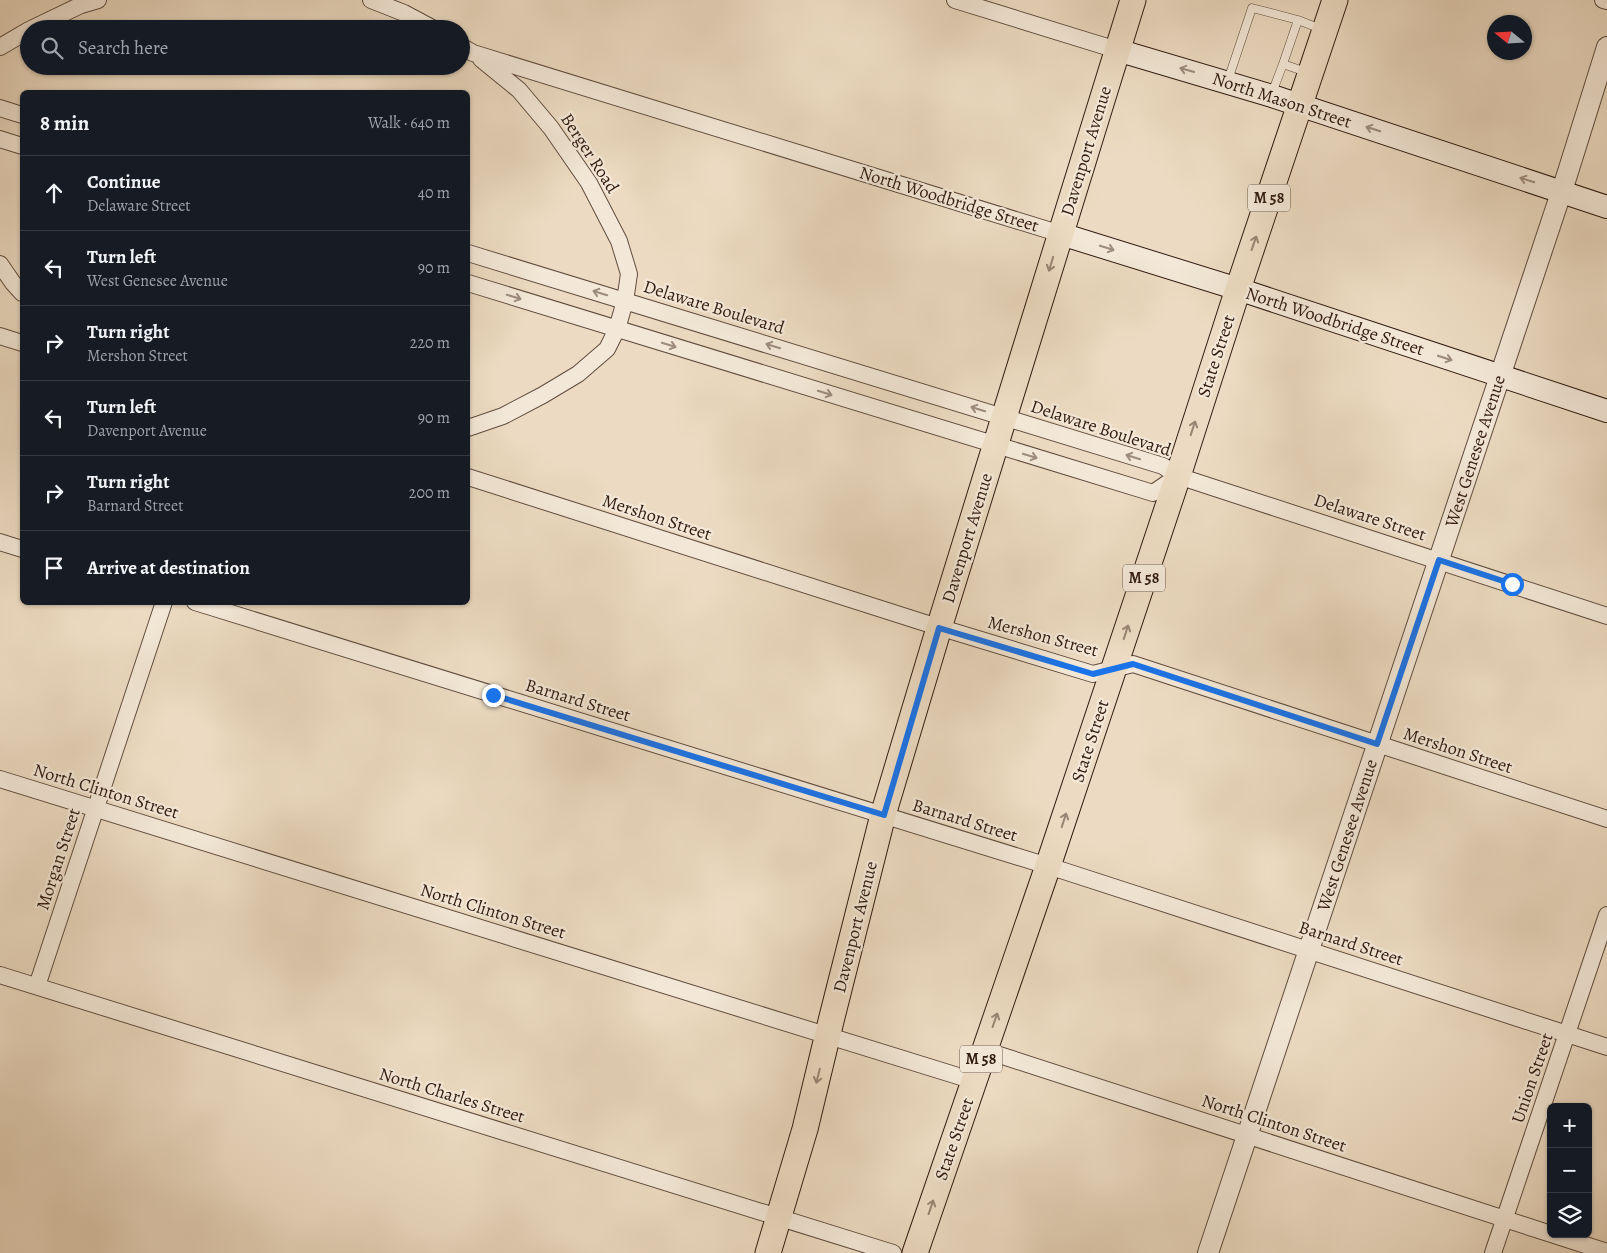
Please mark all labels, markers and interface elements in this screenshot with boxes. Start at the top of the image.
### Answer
north arrow [1487,15,1532,60]
search box [20,20,470,75]
icon: search [38,34,66,62]
text: Search here [78,35,168,61]
one-way arrow [1179,65,1195,75]
street label: North Mason Street [1209,66,1355,134]
street label: Davenport Avenue [1055,83,1117,219]
street label: Berger Road [555,108,625,198]
text: 8 min [40,109,89,137]
text: Walk · 640 m [368,112,450,134]
one-way arrow [1365,124,1381,134]
street label: North Woodbridge Street [856,160,1042,238]
text: Continue [87,169,161,195]
one-way arrow [1520,175,1536,185]
icon: ahead [40,179,68,207]
text: 40 m [418,182,450,204]
road number: M 58 [1248,184,1290,212]
text: Delaware Street [87,195,191,217]
one-way arrow [1249,236,1259,252]
text: Turn left [87,244,156,270]
one-way arrow [1099,244,1115,254]
icon: left [40,254,68,282]
one-way arrow [1046,256,1056,272]
text: 90 m [418,257,450,279]
text: West Genesee Avenue [87,270,228,292]
street label: Delaware Boulevard [640,274,788,340]
street label: North Woodbridge Street [1243,281,1427,361]
one-way arrow [593,288,609,298]
one-way arrow [506,293,522,303]
street label: State Street [1191,311,1241,400]
text: Turn right [87,319,169,345]
icon: right [40,329,68,357]
text: 220 m [410,332,450,354]
one-way arrow [765,340,781,350]
one-way arrow [661,341,677,351]
text: Mershon Street [87,345,188,367]
one-way arrow [1437,353,1453,363]
street label: West Genesee Avenue [1439,372,1511,531]
one-way arrow [816,388,832,398]
text: Turn left [87,394,156,420]
street label: Delaware Boulevard [1028,394,1175,462]
icon: left [40,404,68,432]
one-way arrow [971,404,986,413]
text: 90 m [418,407,450,429]
text: Davenport Avenue [87,420,207,442]
one-way arrow [1189,421,1198,437]
one-way arrow [1022,451,1038,461]
one-way arrow [1126,452,1142,461]
text: Turn right [87,469,169,495]
street label: Davenport Avenue [936,470,998,606]
icon: right [40,479,68,507]
text: 200 m [409,482,450,504]
street label: Mershon Street [599,488,715,546]
street label: Delaware Street [1311,488,1429,546]
text: Barnard Street [87,495,183,517]
icon: arrive [40,554,68,582]
text: Arrive at destination [87,555,250,581]
road number: M 58 [1123,564,1165,592]
route start [1501,573,1524,596]
street label: Mershon Street [985,610,1101,662]
one-way arrow [1122,625,1131,641]
street label: Barnard Street [523,673,633,727]
route end [482,684,505,707]
street label: State Street [1065,696,1115,785]
street label: Mershon Street [1400,721,1516,779]
street label: West Genesee Avenue [1311,756,1383,915]
street label: North Clinton Street [30,757,182,825]
street label: Barnard Street [910,793,1020,847]
street label: Morgan Street [30,805,86,913]
one-way arrow [1059,812,1069,828]
street label: Davenport Avenue [827,859,883,995]
street label: North Clinton Street [417,877,569,945]
street label: Barnard Street [1296,915,1406,971]
one-way arrow [990,1012,1000,1028]
street label: Union Street [1505,1030,1559,1126]
road number: M 58 [960,1046,1002,1072]
street label: North Charles Street [376,1061,528,1129]
one-way arrow [813,1067,822,1083]
street label: North Clinton Street [1199,1088,1349,1158]
street label: State Street [929,1095,979,1183]
map controls [1547,1103,1592,1238]
button: + [1547,1103,1592,1148]
button: − [1547,1148,1592,1193]
button: layers [1547,1193,1592,1238]
one-way arrow [927,1200,936,1215]

